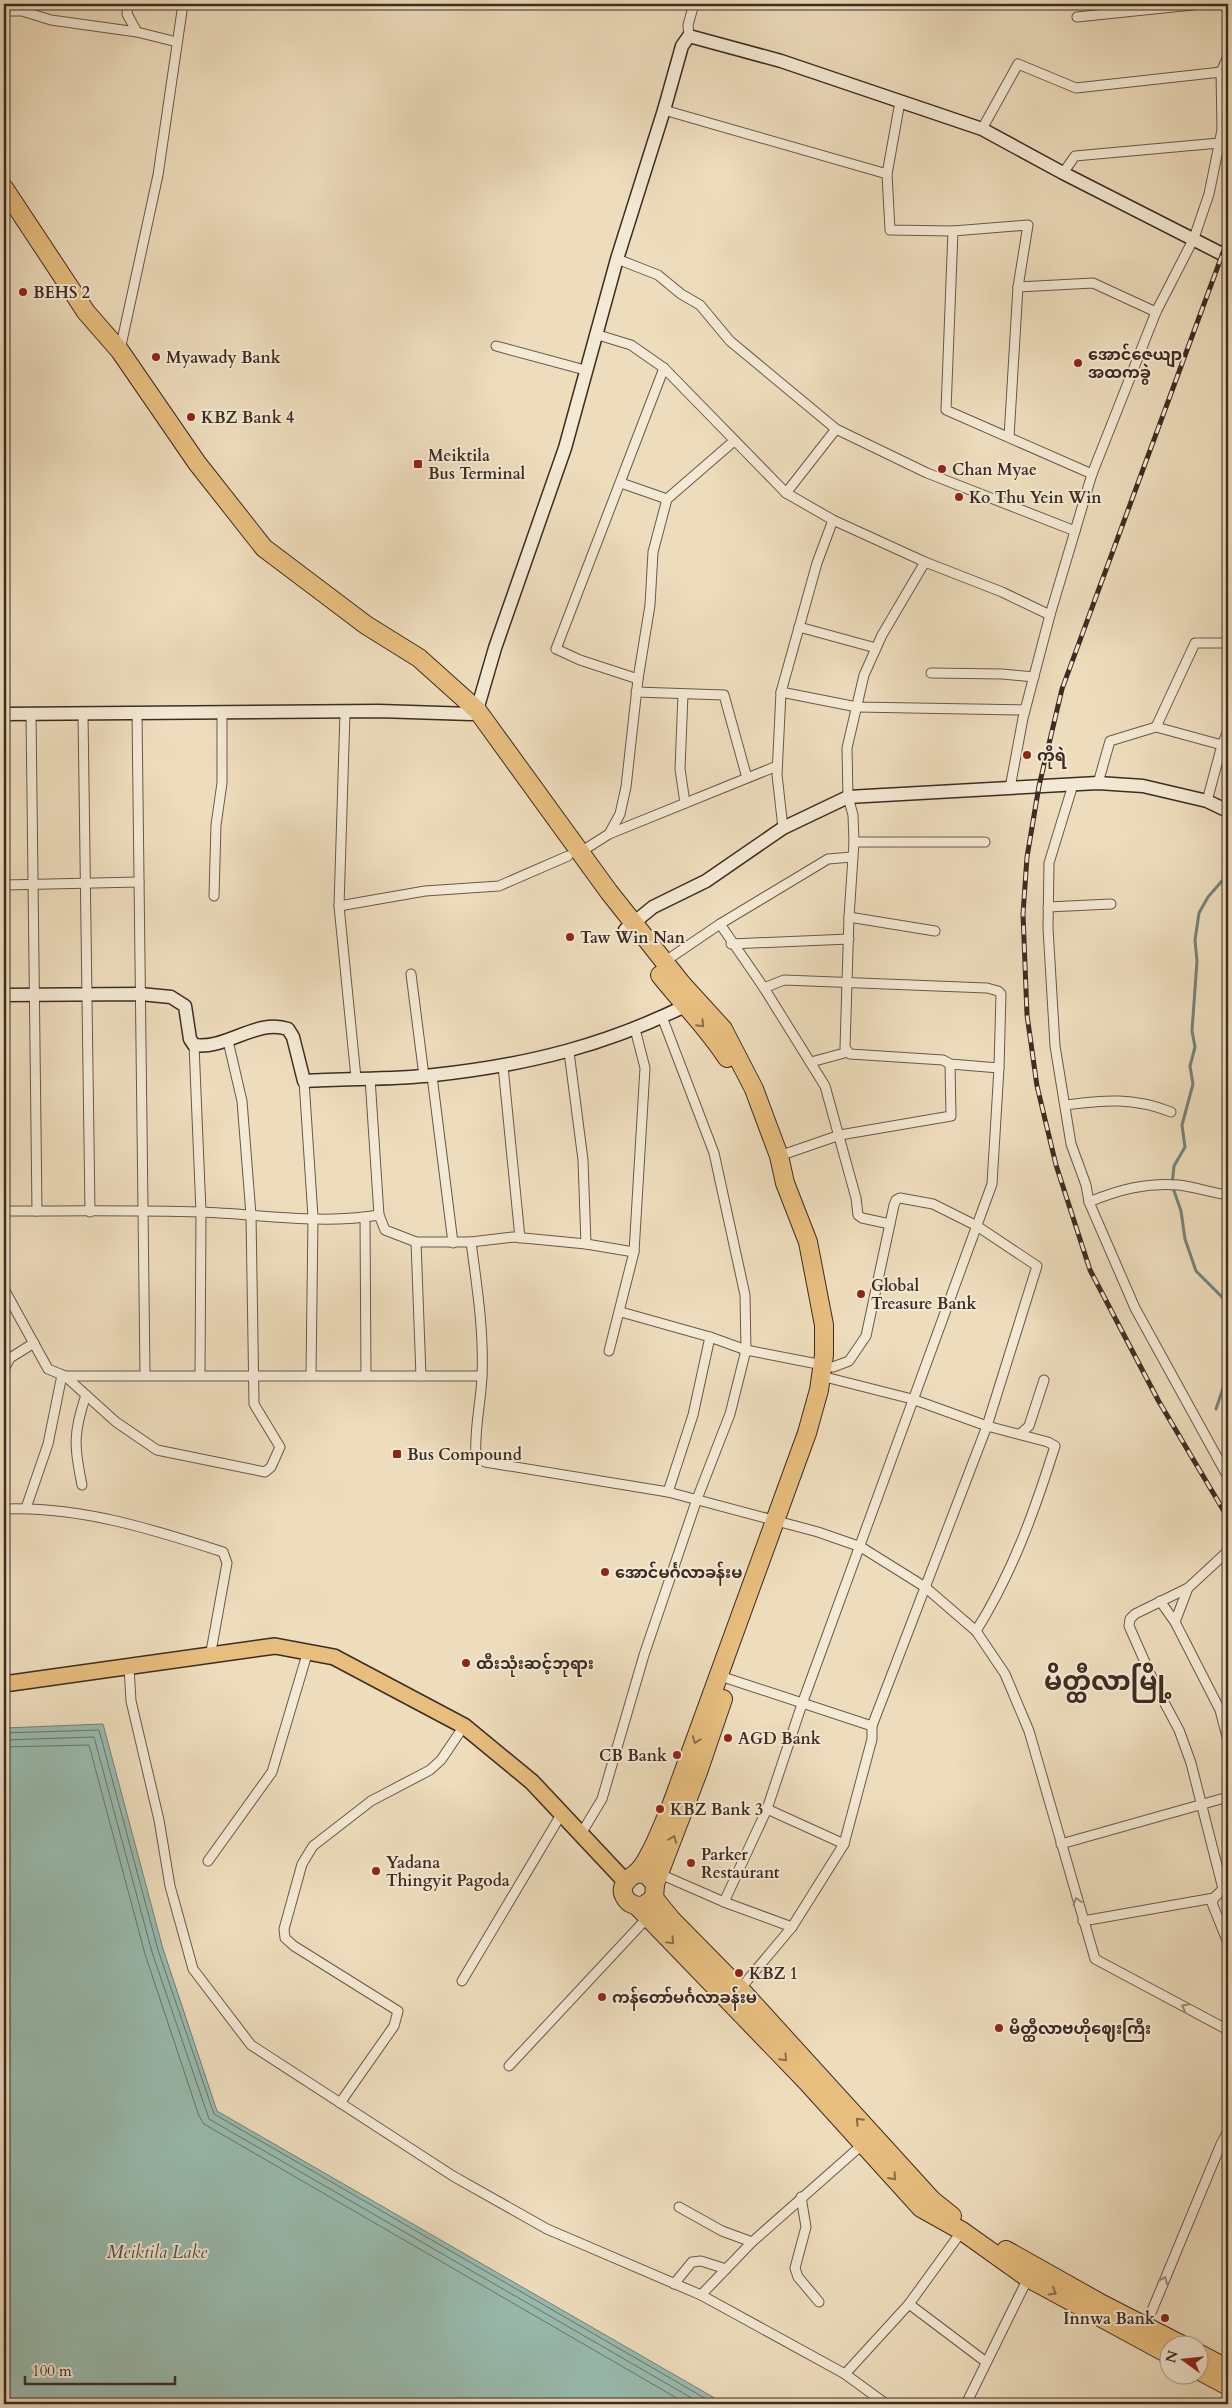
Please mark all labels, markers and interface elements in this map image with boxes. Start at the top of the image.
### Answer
place label: BEHS 2 [33,282,90,304]
marker: BEHS 2 [17,286,29,298]
place label: အောင်ဇေယျာ အထကခွဲ [1088,343,1182,385]
place label: Myawady Bank [166,347,281,369]
marker: Myawady Bank [150,351,162,363]
marker: အောင်ဇေယျာ အထကခွဲ [1072,357,1084,369]
place label: KBZ Bank 4 [201,407,294,429]
marker: KBZ Bank 4 [185,411,197,423]
place label: Meiktila Bus Terminal [428,445,526,485]
marker: Meiktila Bus Terminal [412,458,424,470]
place label: Chan Myae [952,459,1037,481]
marker: Chan Myae [936,463,948,475]
place label: Ko Thu Yein Win [969,487,1102,509]
marker: Ko Thu Yein Win [953,491,965,503]
place label: ကိုရဲ [1037,745,1067,769]
marker: ကိုရဲ [1021,749,1033,761]
place label: Taw Win Nan [580,927,686,949]
marker: Taw Win Nan [564,931,576,943]
one-way arrow [695,1018,704,1027]
place label: Global Treasure Bank [871,1275,977,1315]
marker: Global Treasure Bank [855,1288,867,1300]
place label: Bus Compound [407,1444,522,1466]
marker: Bus Compound [391,1448,403,1460]
place label: အောင်မင်္ဂလာခန်းမ [615,1561,742,1586]
marker: အောင်မင်္ဂလာခန်းမ [599,1566,611,1578]
place label: ထီးသုံးဆင့်ဘုရား [476,1652,594,1677]
marker: ထီးသုံးဆင့်ဘုရား [460,1657,472,1669]
district label: မိတ္ထီလာမြို့ [1044,1662,1172,1703]
place label: AGD Bank [738,1728,821,1750]
marker: AGD Bank [722,1732,734,1744]
one-way arrow [692,1735,702,1744]
place label: CB Bank [599,1745,667,1767]
marker: CB Bank [671,1749,683,1761]
place label: KBZ Bank 3 [670,1799,763,1821]
marker: KBZ Bank 3 [654,1803,666,1815]
one-way arrow [667,1835,677,1844]
place label: Parker Restaurant [701,1844,780,1884]
place label: Yadana Thingyit Pagoda [386,1852,510,1892]
marker: Parker Restaurant [685,1857,697,1869]
marker: Yadana Thingyit Pagoda [370,1865,382,1877]
one-way arrow [1072,1898,1082,1906]
one-way arrow [665,1935,674,1944]
place label: KBZ 1 [749,1963,798,1985]
marker: KBZ 1 [733,1967,745,1979]
place label: ကန်တော်မင်္ဂလာခန်းမ [612,1986,757,2011]
marker: ကန်တော်မင်္ဂလာခန်းမ [596,1991,608,2003]
one-way arrow [1181,2004,1190,2014]
place label: မိတ္ထီလာဗဟိုဈေးကြီး [1009,2017,1151,2042]
marker: မိတ္ထီလာဗဟိုဈေးကြီး [993,2022,1005,2034]
one-way arrow [778,2052,787,2061]
one-way arrow [856,2117,865,2126]
one-way arrow [888,2172,897,2181]
water label: Meiktila Lake [107,2240,208,2265]
one-way arrow [1157,2276,1168,2285]
one-way arrow [1047,2286,1056,2296]
place label: Innwa Bank [1063,2308,1155,2330]
marker: Innwa Bank [1159,2312,1171,2324]
north arrow [1160,2336,1210,2386]
text: N [1161,2348,1183,2365]
scale bar [25,2353,175,2385]
text: 100 m [32,2361,72,2381]

